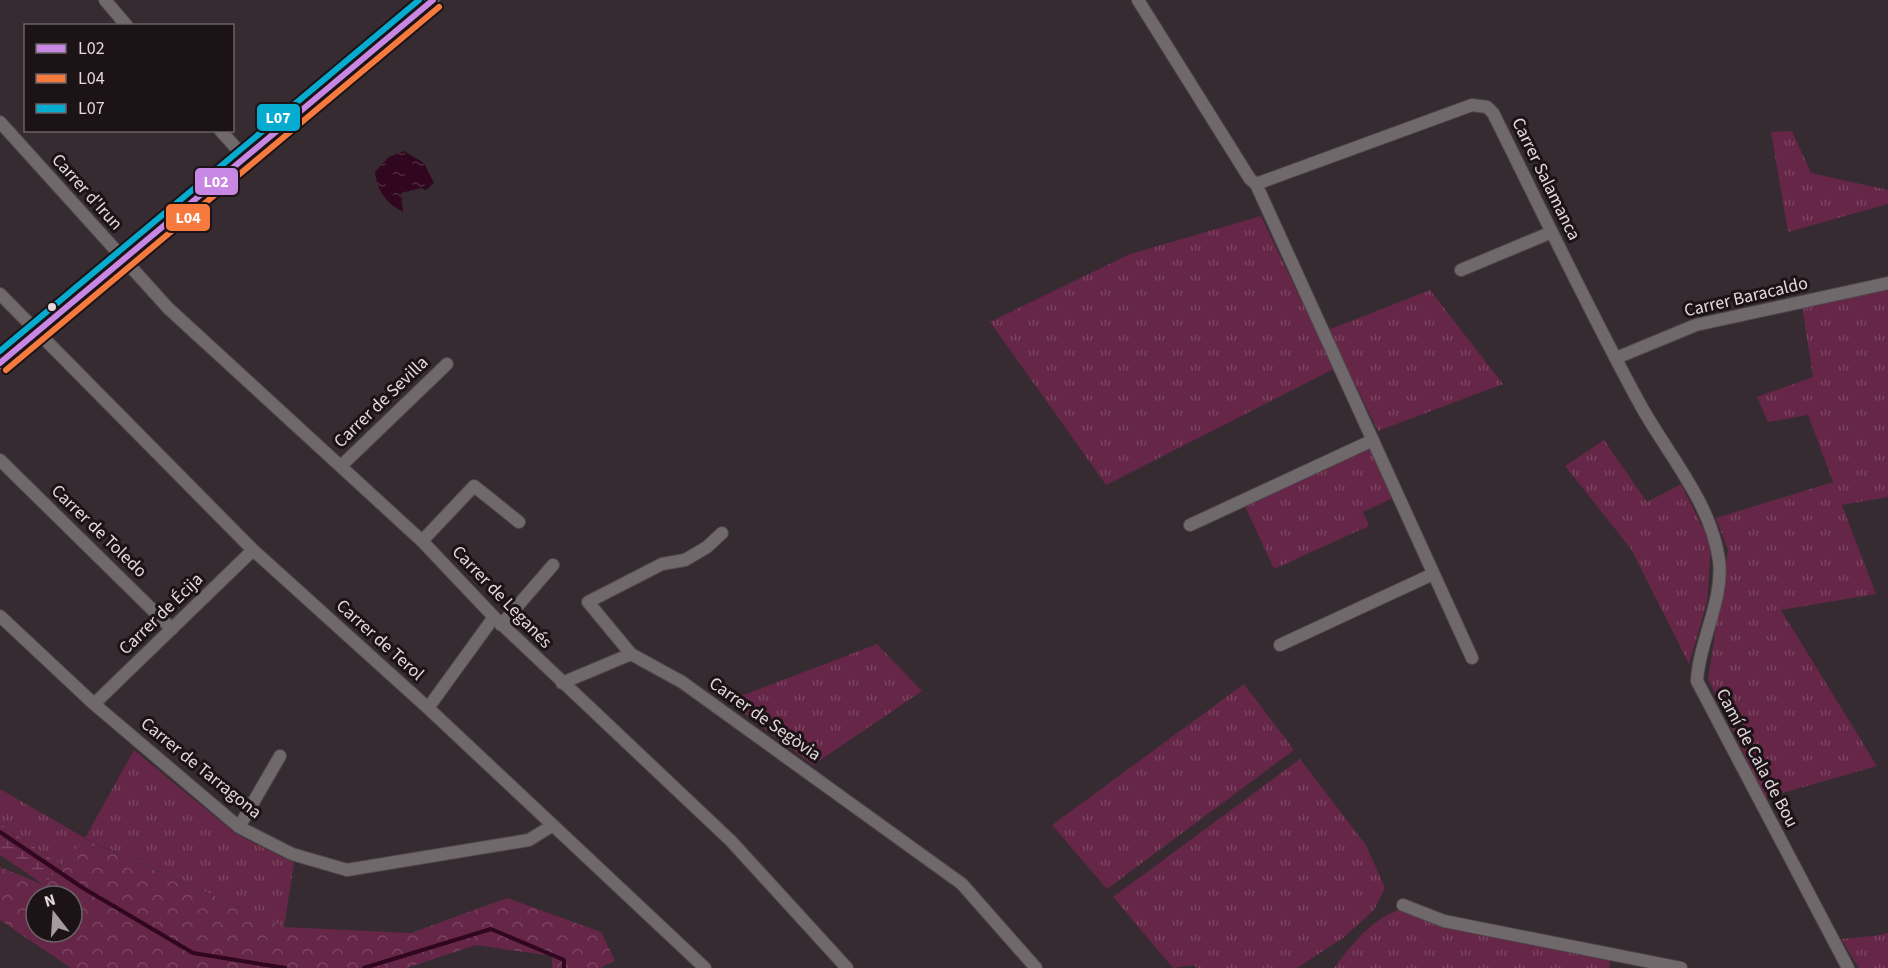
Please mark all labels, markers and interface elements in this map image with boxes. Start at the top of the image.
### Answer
legend [24,24,234,132]
text: L02 [78,36,105,61]
text: L04 [78,66,105,91]
text: L07 [78,96,105,121]
line badge: L07 [256,103,301,132]
text: L07 [265,107,291,129]
street label: Carrer Salamanca [1505,113,1587,245]
street label: Carrer d'Irun [46,148,128,236]
line badge: L02 [194,167,239,196]
text: L02 [203,171,229,193]
line badge: L04 [165,203,211,232]
text: L04 [175,207,201,229]
street label: Carrer Baracaldo [1682,271,1810,323]
unlabelled marker [46,301,58,313]
street label: Carrer de Sevilla [328,350,434,454]
street label: Carrer de Toledo [46,479,152,583]
street label: Carrer de Leganés [446,540,558,654]
street label: Carrer de Écija [113,567,209,661]
street label: Carrer de Terol [330,594,430,686]
street label: Carrer de Segòvia [704,671,826,767]
street label: Camí de Cala de Bou [1710,684,1804,832]
street label: Carrer de Tarragona [135,711,267,825]
north arrow [24,884,84,944]
text: N [42,889,58,913]

